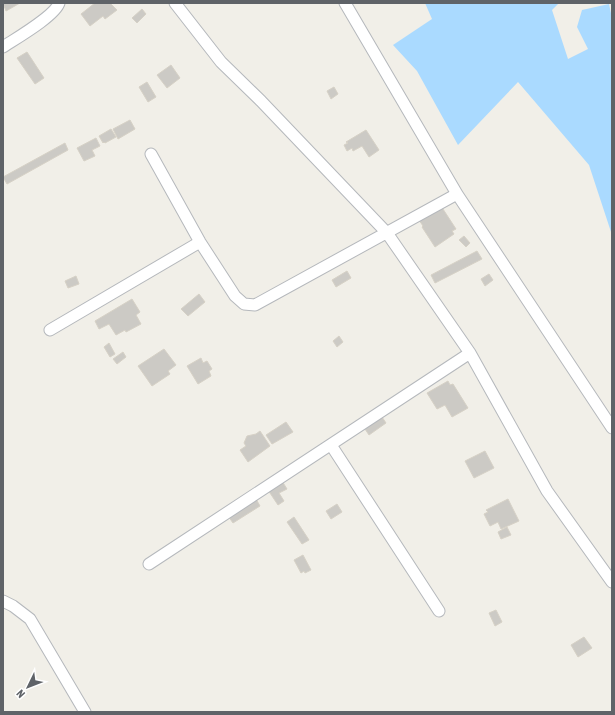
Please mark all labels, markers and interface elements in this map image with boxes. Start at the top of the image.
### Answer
north arrow [8,667,48,707]
text: N [14,687,27,700]

